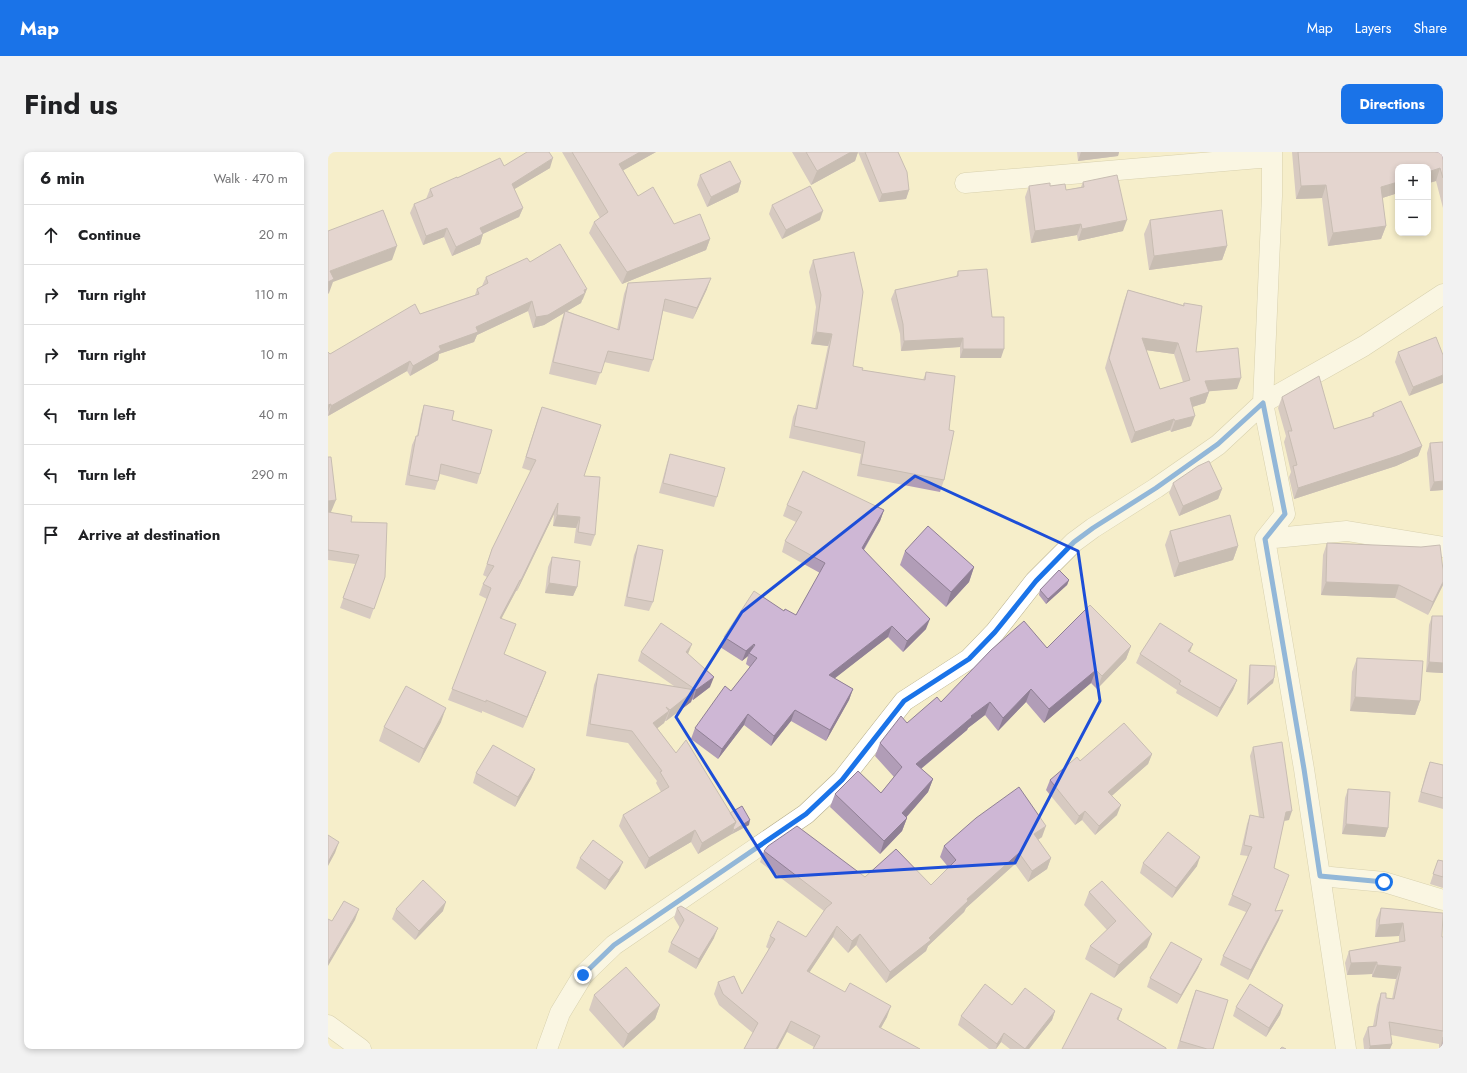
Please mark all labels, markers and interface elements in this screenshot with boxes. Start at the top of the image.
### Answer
text: Map [20,15,59,42]
text: Map [1307,18,1333,38]
text: Layers [1355,18,1391,38]
text: Share [1413,18,1447,38]
text: Find us [24,84,118,125]
button: Directions [1341,84,1443,124]
map controls [1395,164,1431,236]
button: + [1395,164,1431,200]
text: 6 min [40,166,85,190]
text: Walk · 470 m [214,169,288,188]
button: − [1395,200,1431,236]
icon: ahead [40,224,62,246]
text: Continue [78,224,141,246]
text: 20 m [259,225,288,244]
icon: right [40,284,62,306]
text: Turn right [78,284,146,306]
text: 110 m [254,285,288,304]
icon: right [40,344,62,366]
text: Turn right [78,344,146,366]
text: 10 m [260,345,288,364]
icon: left [40,404,62,426]
text: Turn left [78,404,136,426]
text: 40 m [259,405,288,424]
icon: left [40,464,62,486]
text: Turn left [78,464,136,486]
text: 290 m [251,465,288,484]
icon: arrive [40,524,62,546]
text: Arrive at destination [78,524,220,546]
route start [1375,873,1393,891]
route end [574,966,592,984]

